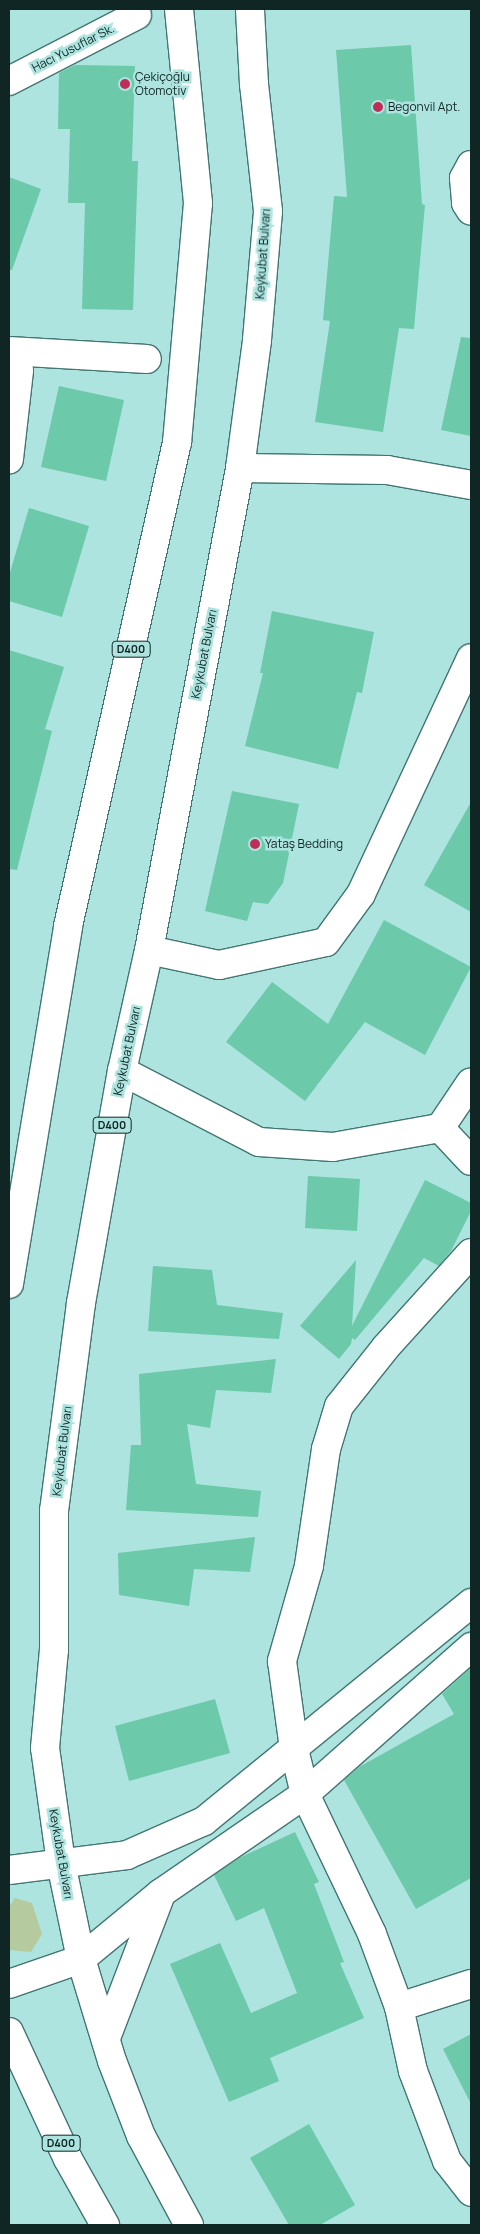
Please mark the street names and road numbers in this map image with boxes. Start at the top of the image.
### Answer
street label: Hacı Yusuflar Sk. [29,21,117,75]
street label: Keykubat Bulvarı [253,208,273,300]
street label: Keykubat Bulvarı [188,608,220,700]
road number: D400 [111,641,151,658]
street label: Keykubat Bulvarı [111,1005,143,1097]
road number: D400 [92,1116,132,1134]
street label: Keykubat Bulvarı [49,1405,75,1497]
street label: Keykubat Bulvarı [46,1808,76,1900]
road number: D400 [41,2134,81,2152]

